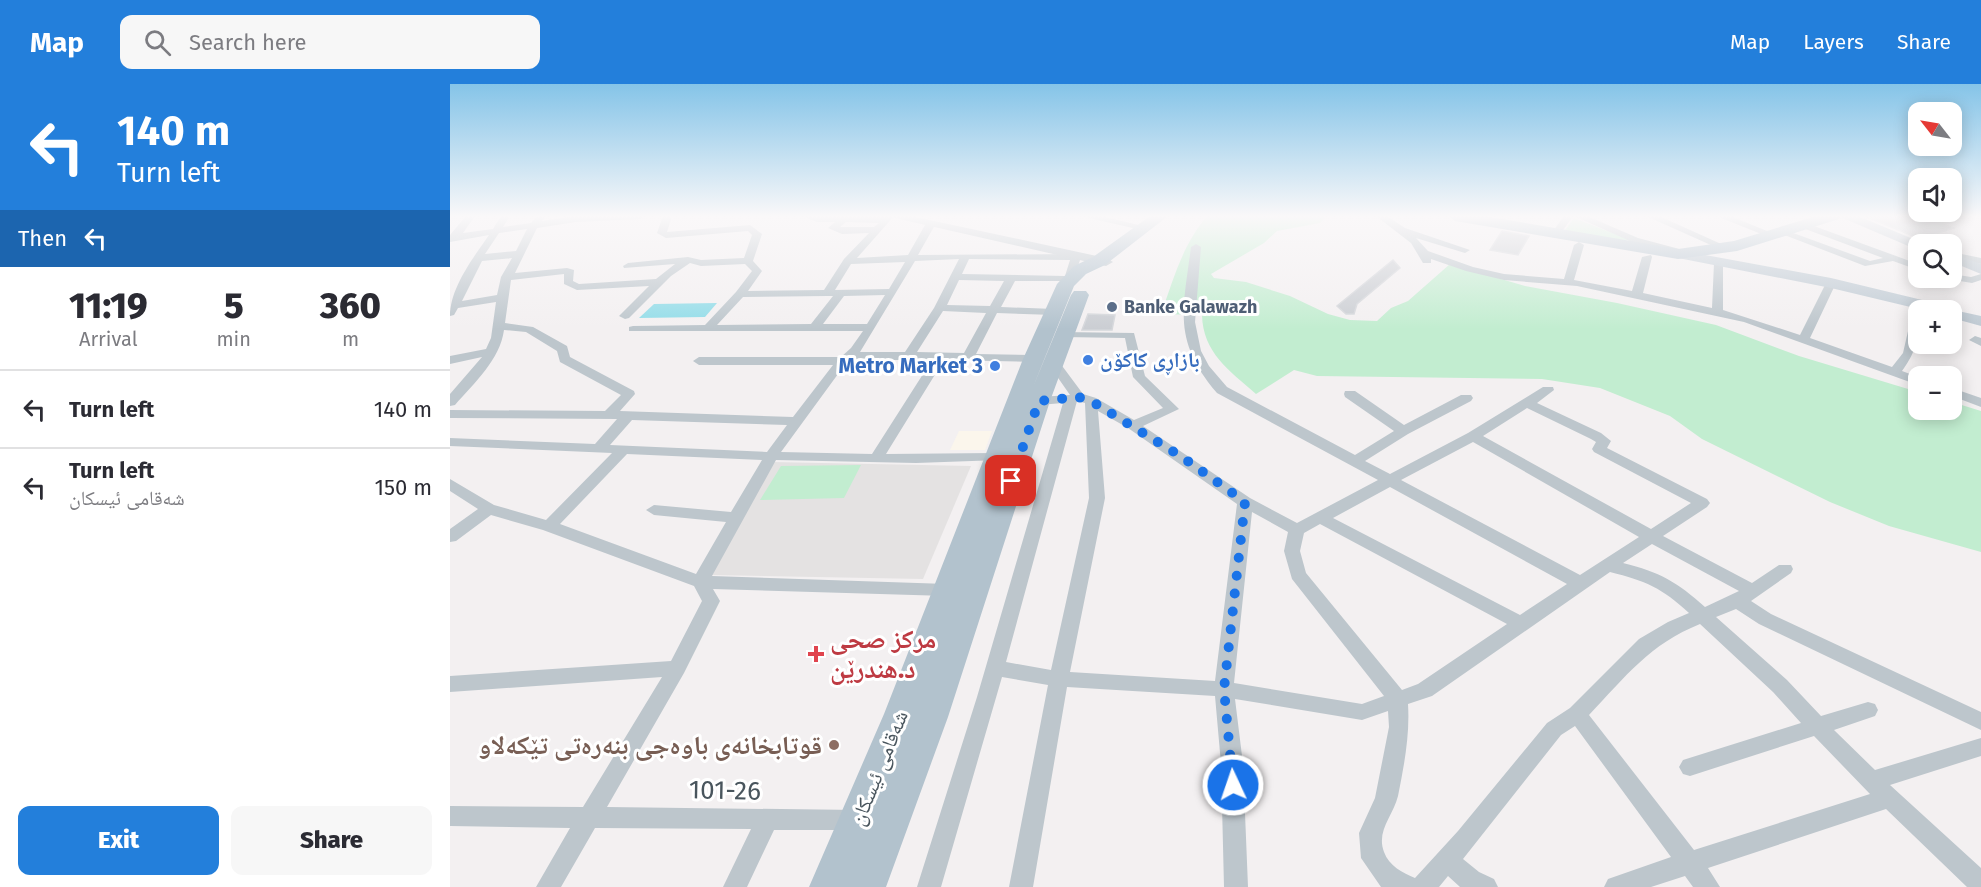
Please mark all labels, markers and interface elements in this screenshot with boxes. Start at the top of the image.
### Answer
search box [120,15,540,69]
text: Map [30,26,84,59]
icon: search [141,26,174,59]
text: Search here [189,29,307,56]
text: Map [1730,29,1770,55]
text: Layers [1803,29,1864,55]
text: Share [1897,29,1951,55]
north arrow [1908,102,1962,156]
map controls [1908,102,1962,420]
text: 140 m [117,106,230,156]
icon: left [18,108,96,186]
text: Turn left [117,157,220,189]
button: sound [1908,168,1962,222]
icon: left [79,222,112,255]
text: Then [18,225,67,252]
button: search [1908,234,1962,288]
text: 11:19 [69,284,147,328]
text: 5 [224,284,244,328]
text: 360 [320,284,381,328]
place label: Banke Galawazh [1124,296,1257,318]
marker: Banke Galawazh [1105,300,1119,314]
button: + [1908,300,1962,354]
text: Arrival [79,327,138,351]
text: min [216,327,251,351]
text: m [342,327,359,351]
place label: بازاڕی کاکۆن [1100,347,1200,376]
place label: Metro Market 3 [838,353,983,379]
marker: بازاڕی کاکۆن [1081,353,1095,367]
marker: Metro Market 3 [988,359,1002,373]
button: − [1908,366,1962,420]
icon: left [18,393,51,426]
text: Turn left [69,396,154,423]
text: 140 m [374,396,432,423]
pin [985,455,1036,506]
text: Turn left [69,457,154,484]
icon: arrive [994,464,1027,497]
icon: left [18,471,51,504]
text: 150 m [374,474,432,501]
text: شەقامی ئیسکان [69,486,185,510]
place label: مرکز صحی د.هندرێن [830,624,936,685]
marker: مرکز صحی د.هندرێن [807,645,825,663]
street label: شەقامی ئیسکان [844,707,914,829]
place label: قوتابخانه‌ی باوه‌جی بنه‌ره‌تی تێكه‌لاو [478,730,822,761]
marker: قوتابخانه‌ی باوه‌جی بنه‌ره‌تی تێكه‌لاو [827,738,841,752]
position arrow [1201,753,1265,817]
street label: 101-26 [689,774,761,807]
button: Exit [18,806,219,875]
button: Share [231,806,432,875]

